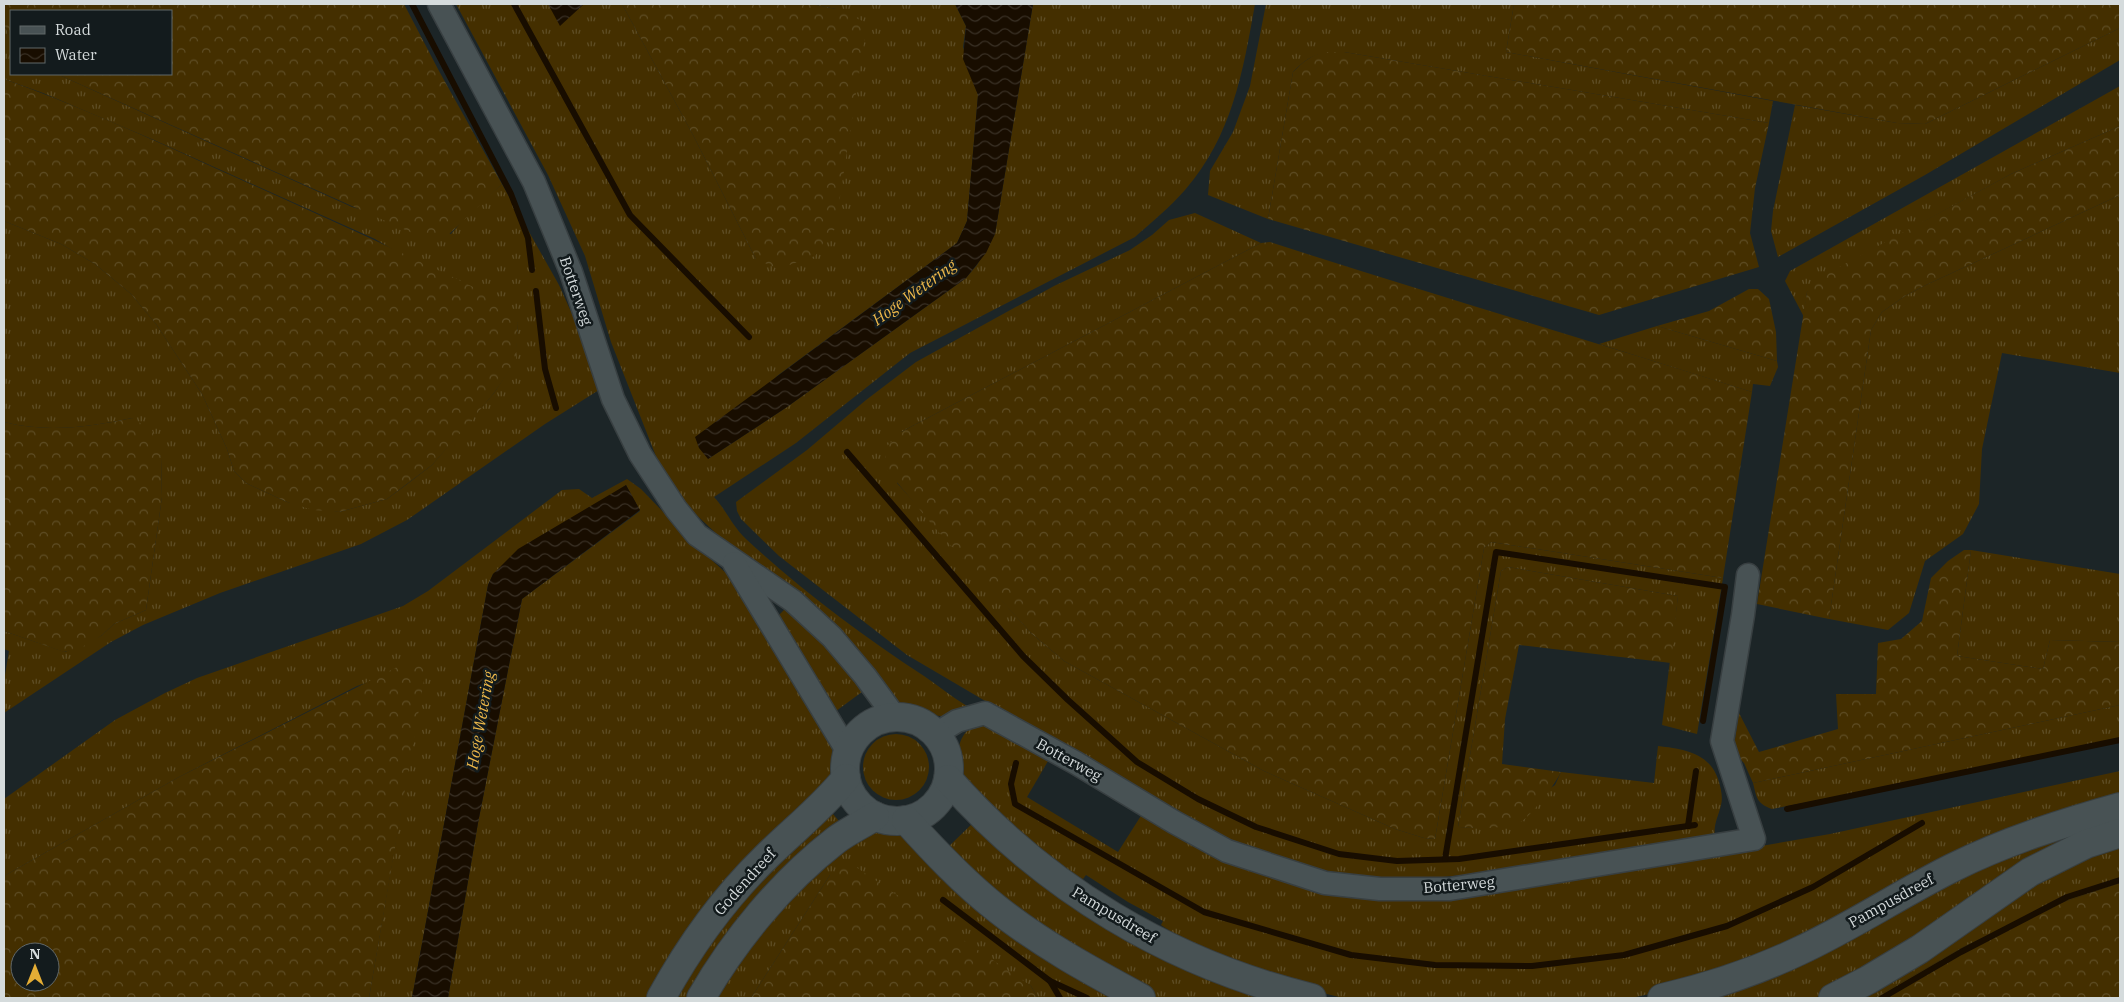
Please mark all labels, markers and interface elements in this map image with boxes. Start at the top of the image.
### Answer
legend [10,10,172,75]
text: Road [55,20,91,39]
text: Water [55,45,97,64]
street label: Botterweg [556,254,597,328]
water label: Hoge Wetering [867,254,960,330]
water label: Hoge Wetering [461,669,499,772]
street label: Botterweg [1033,734,1105,785]
street label: Godendreef [710,844,780,919]
street label: Pampusdreef [1845,869,1937,932]
street label: Botterweg [1422,872,1496,897]
street label: Pampusdreef [1069,882,1160,947]
north arrow [10,942,60,992]
text: N [29,945,41,963]

